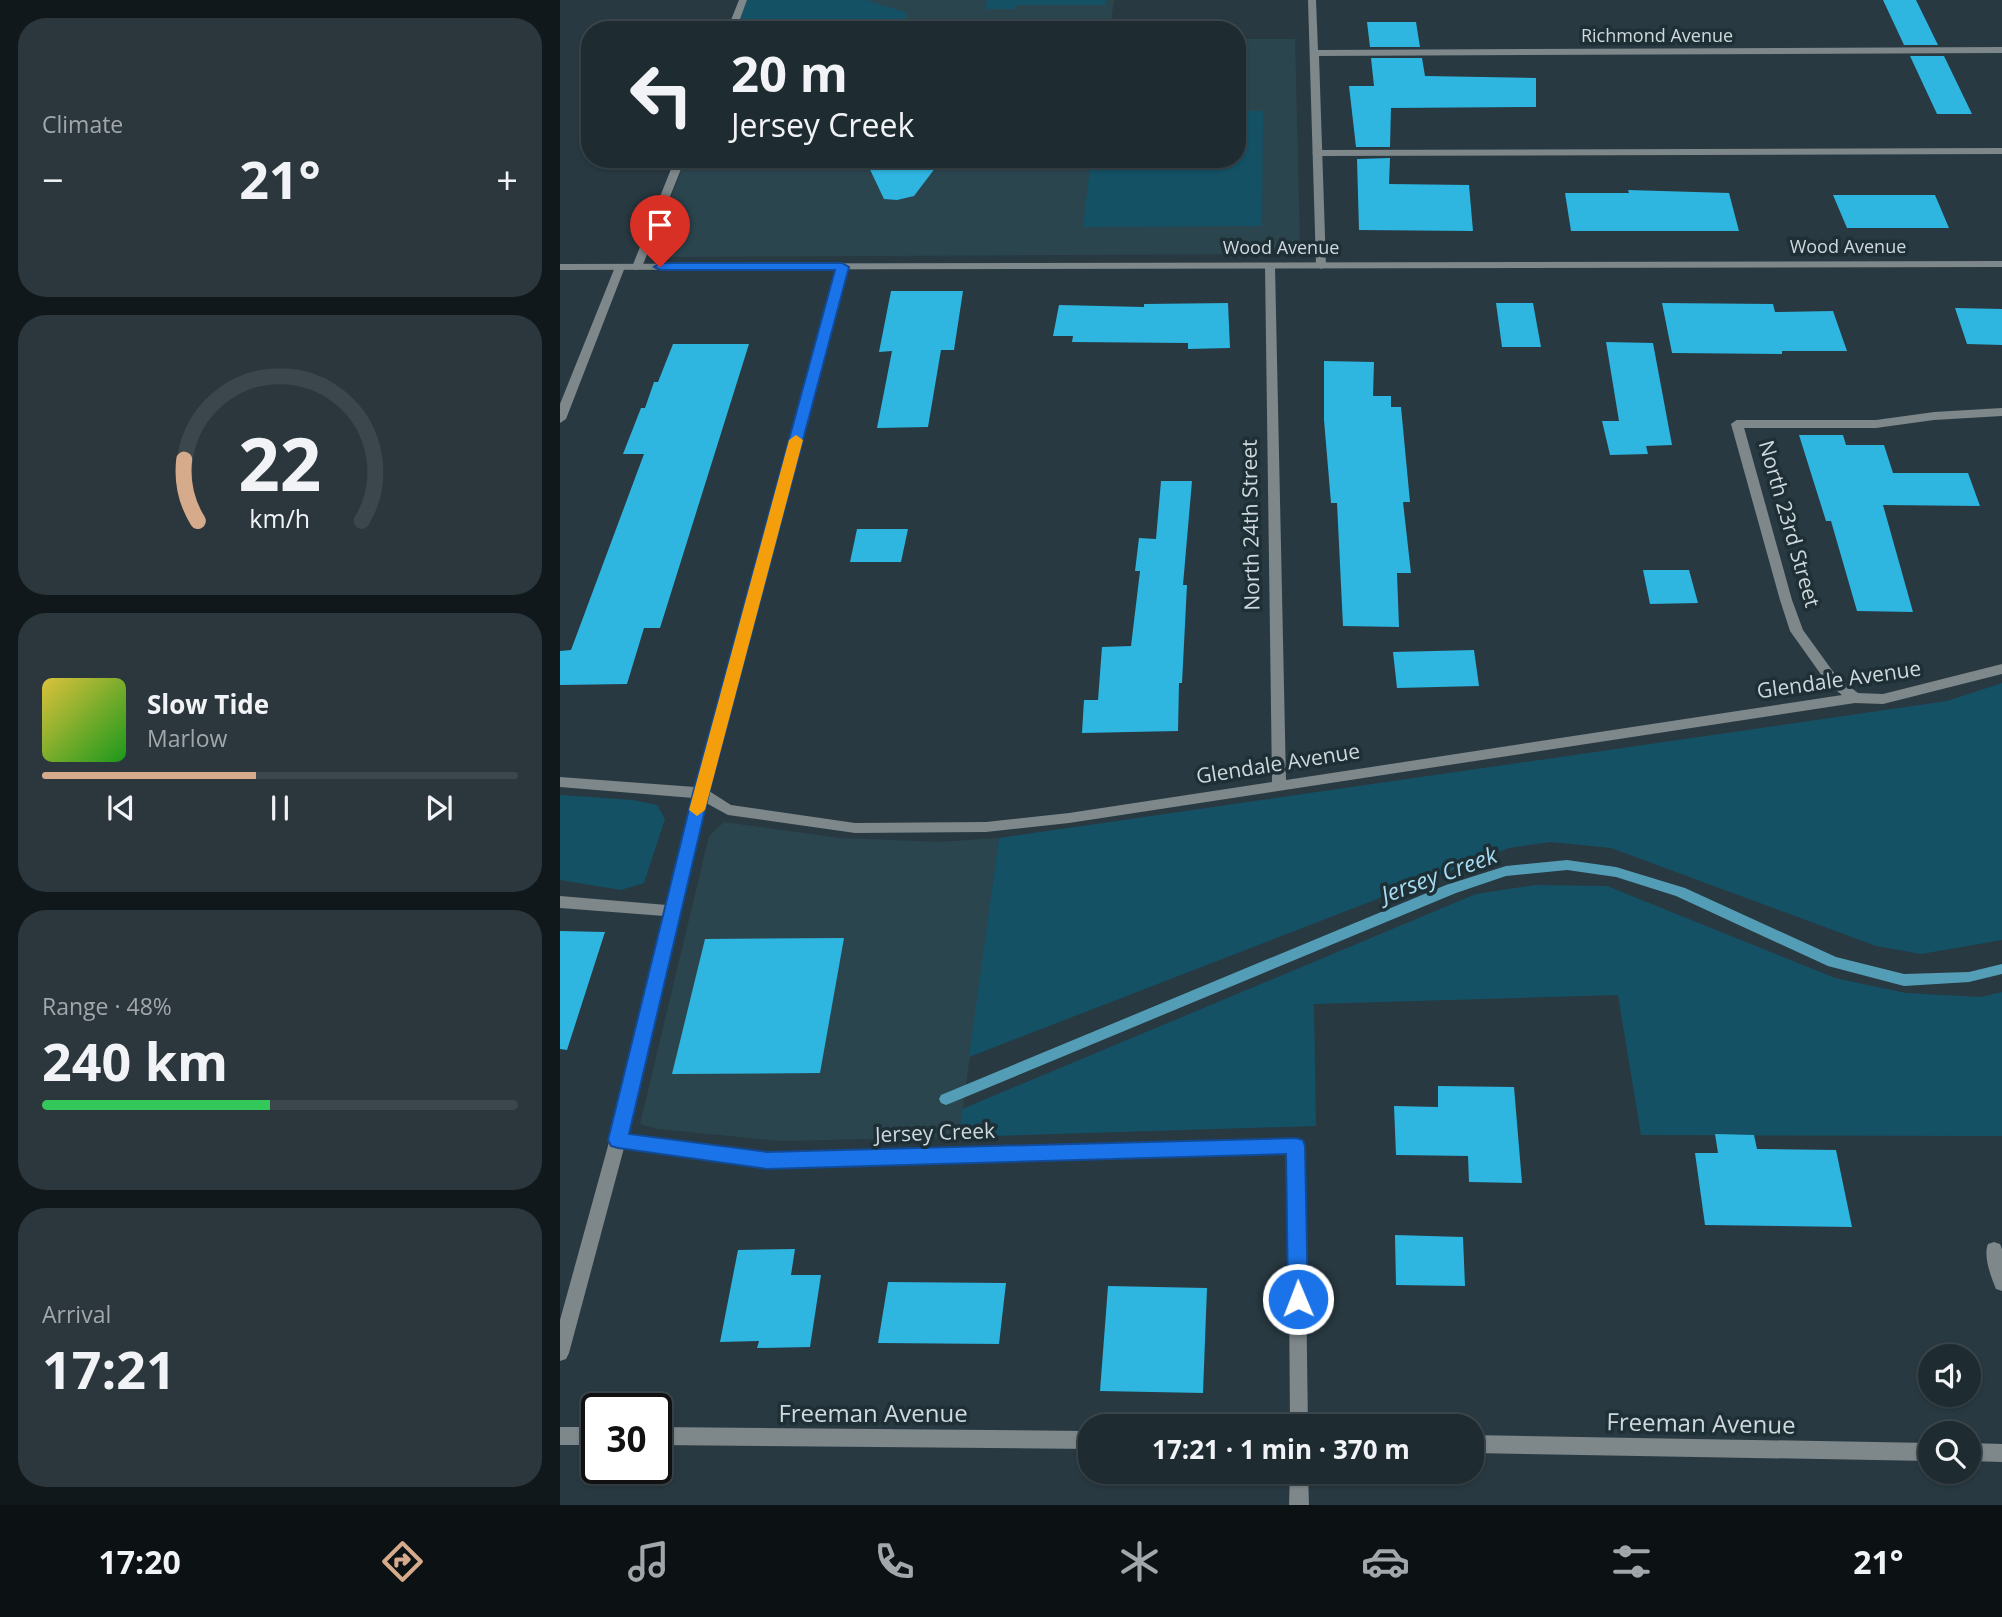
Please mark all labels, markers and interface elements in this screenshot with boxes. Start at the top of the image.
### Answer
street label: Richmond Avenue [1581,23,1733,47]
text: 20 m [731,40,848,106]
icon: left [616,49,707,140]
text: Jersey Creek [731,103,914,146]
text: Climate [42,108,123,140]
text: 21° [239,143,321,214]
text: − [42,153,64,205]
text: + [496,153,518,205]
pin [630,195,690,267]
icon: arrive [641,206,679,244]
street label: Wood Avenue [1790,234,1906,258]
street label: Wood Avenue [1223,235,1339,259]
text: 22 [238,414,322,513]
street label: North 23rd Street [1753,437,1827,610]
street label: North 24th Street [1235,439,1265,611]
text: km/h [250,501,310,535]
street label: Glendale Avenue [1755,654,1923,704]
text: Slow Tide [147,686,269,722]
text: Marlow [147,722,227,754]
street label: Glendale Avenue [1194,736,1362,790]
icon: previous [102,789,140,827]
icon: pause [261,789,299,827]
icon: next [420,789,458,827]
water label: Jersey Creek [1372,838,1502,911]
text: Range · 48% [42,990,172,1022]
text: 240 km [42,1025,228,1096]
street label: Jersey Creek [872,1116,996,1148]
position arrow [1261,1262,1335,1336]
text: Arrival [42,1298,111,1330]
text: 17:21 [42,1333,176,1404]
map controls [1918,1344,1981,1484]
button: sound [1918,1344,1981,1407]
speed limit sign: 30 [581,1393,672,1484]
street label: Freeman Avenue [778,1396,968,1429]
street label: Freeman Avenue [1606,1404,1796,1441]
button: search [1918,1421,1981,1484]
text: 17:21 · 1 min · 370 m [1152,1431,1410,1467]
icon: directions [378,1537,427,1586]
icon: music [624,1537,673,1586]
icon: phone [870,1537,919,1586]
icon: climate [1115,1537,1164,1586]
icon: car [1361,1537,1410,1586]
icon: filters [1607,1537,1656,1586]
text: 17:20 [98,1540,181,1583]
text: 21° [1853,1540,1904,1583]

